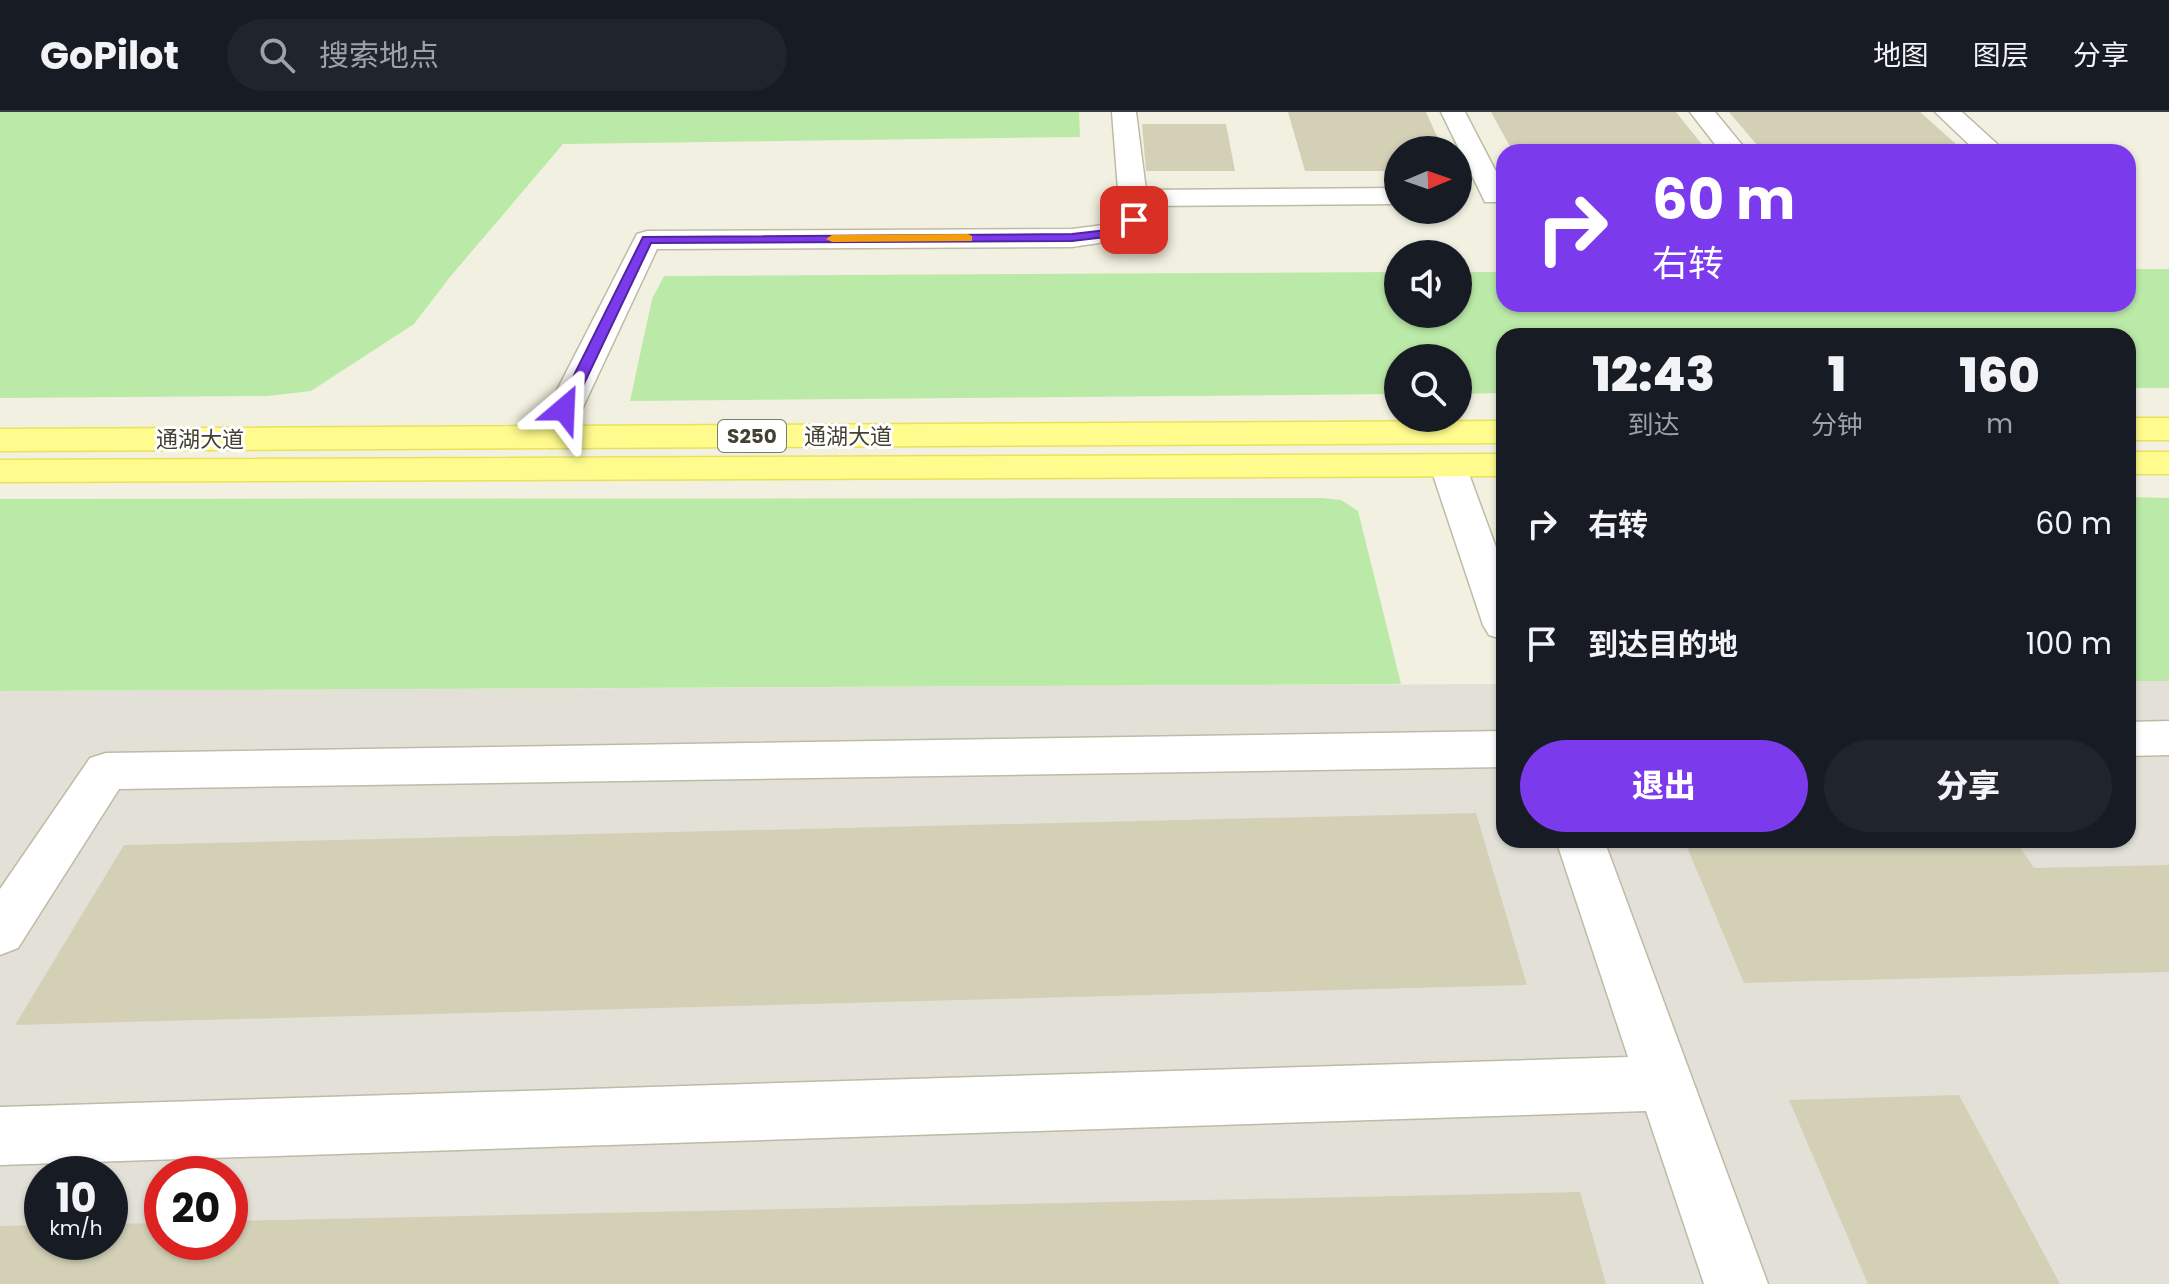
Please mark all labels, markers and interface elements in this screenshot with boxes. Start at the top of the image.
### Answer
search box [227,19,787,91]
text: GoPilot [40,29,179,82]
icon: search [255,33,299,77]
text: 搜索地点 [319,34,439,77]
text: 地图 [1873,36,1929,75]
text: 图层 [1973,36,2029,75]
text: 分享 [2073,36,2129,75]
north arrow [1384,136,1472,224]
map controls [1384,136,1472,432]
text: 60 m [1652,160,1795,239]
icon: right [1520,176,1624,280]
pin [1100,186,1168,254]
icon: arrive [1112,198,1156,242]
text: 右转 [1652,238,1724,289]
button: sound [1384,240,1472,328]
text: 12:43 [1592,341,1715,408]
text: 1 [1828,341,1846,408]
text: 160 [1959,342,2040,409]
button: search [1384,344,1472,432]
position arrow [522,367,606,451]
text: m [1986,406,2013,442]
text: 到达 [1628,407,1680,443]
text: 分钟 [1811,407,1863,443]
road number: S250 [718,420,786,452]
street label: 通湖大道 [804,421,892,452]
street label: 通湖大道 [156,424,244,455]
icon: right [1520,502,1564,546]
text: 60 m [2035,502,2112,545]
text: 右转 [1588,503,1648,546]
icon: arrive [1520,622,1564,666]
text: 100 m [2026,622,2112,665]
text: 到达目的地 [1588,623,1738,666]
button: 退出 [1520,740,1808,832]
button: 分享 [1824,740,2112,832]
speed limit sign: 20 [144,1156,248,1260]
text: 10 [55,1170,97,1226]
text: km/h [49,1214,103,1242]

